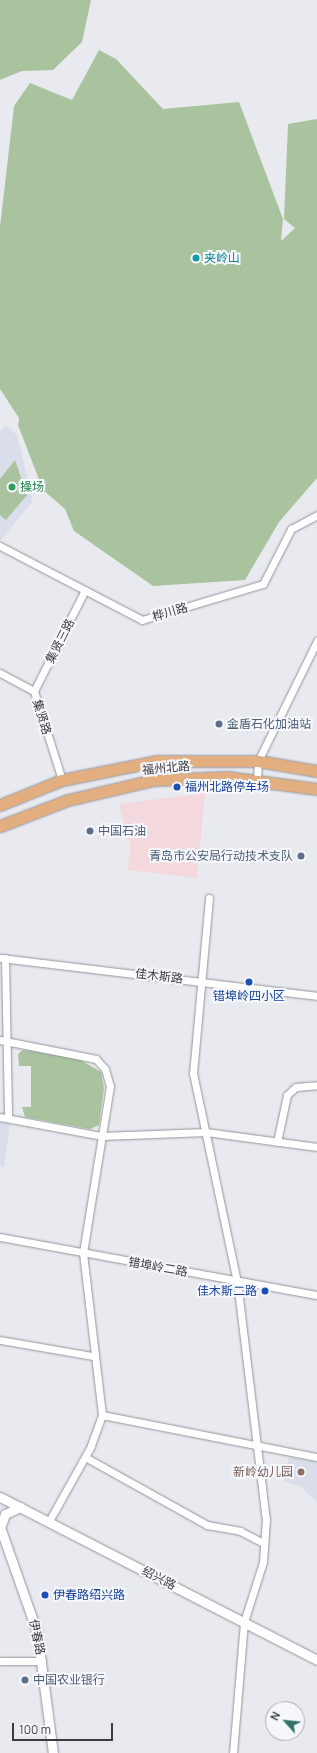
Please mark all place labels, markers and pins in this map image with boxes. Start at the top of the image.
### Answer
place label: 夹岭山 [204,251,240,265]
marker: 夹岭山 [191,253,201,263]
place label: 操场 [20,480,44,494]
marker: 操场 [7,482,17,492]
place label: 金盾石化加油站 [227,717,311,731]
marker: 金盾石化加油站 [214,719,224,729]
place label: 福州北路停车场 [185,780,269,794]
marker: 福州北路停车场 [172,782,182,792]
place label: 中国石油 [98,824,146,838]
marker: 中国石油 [85,826,95,836]
place label: 青岛市公安局行动技术支队 [149,849,293,863]
marker: 青岛市公安局行动技术支队 [296,851,306,861]
marker: 错埠岭四小区 [244,977,254,987]
place label: 错埠岭四小区 [213,989,285,1003]
place label: 佳木斯二路 [197,1284,257,1298]
marker: 佳木斯二路 [260,1286,270,1296]
place label: 新岭幼儿园 [233,1465,293,1479]
marker: 新岭幼儿园 [296,1467,306,1477]
place label: 伊春路绍兴路 [53,1588,125,1602]
marker: 伊春路绍兴路 [40,1590,50,1600]
place label: 中国农业银行 [33,1673,105,1687]
marker: 中国农业银行 [20,1675,30,1685]

